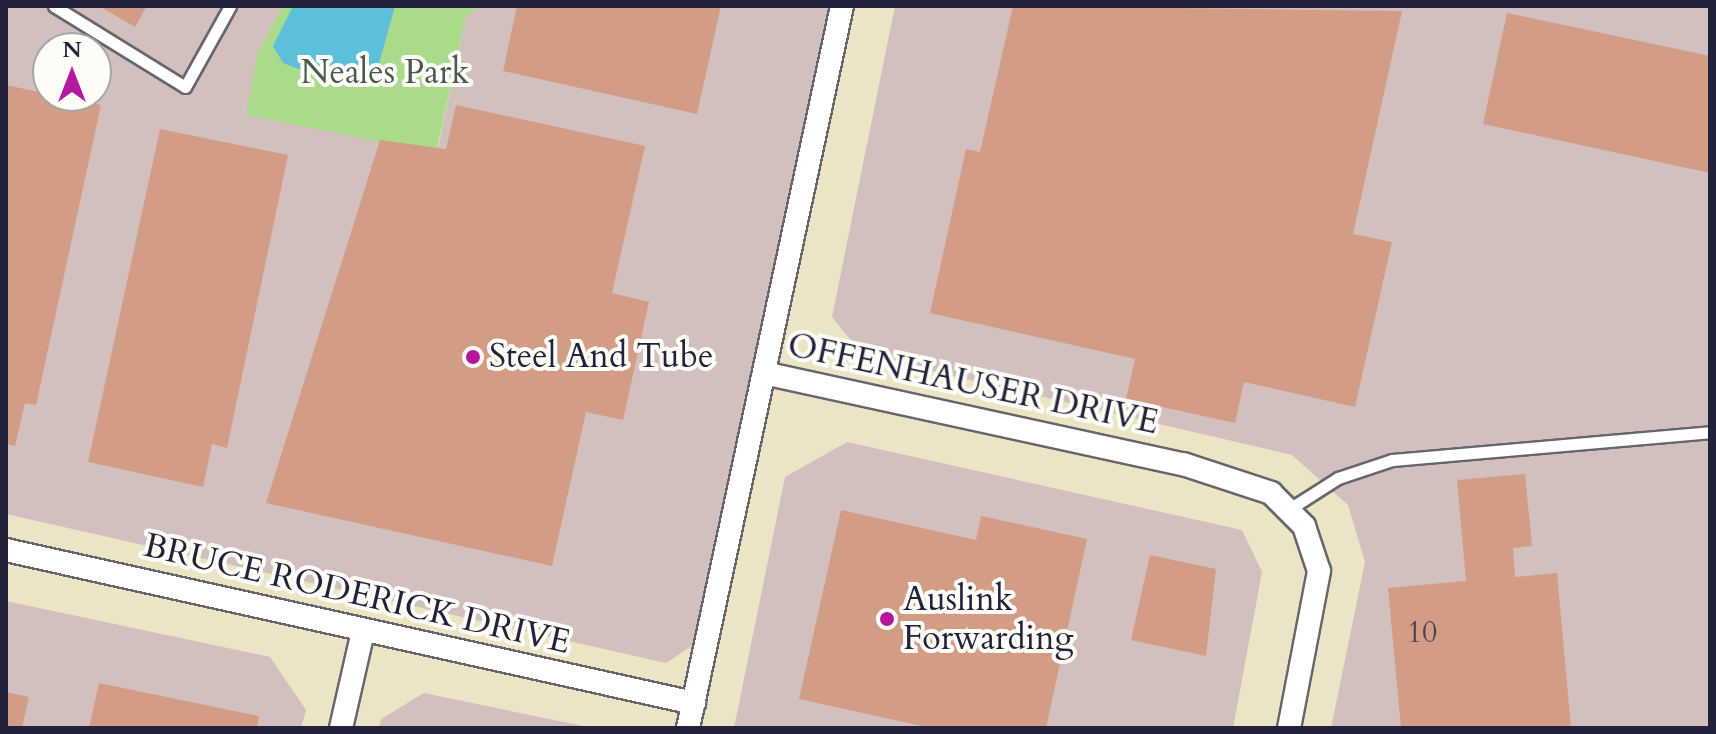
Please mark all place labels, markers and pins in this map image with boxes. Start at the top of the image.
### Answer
place label: Steel And Tube [489,337,713,377]
marker: Steel And Tube [464,348,482,366]
place label: Auslink Forwarding [903,579,1074,658]
marker: Auslink Forwarding [878,610,896,628]

